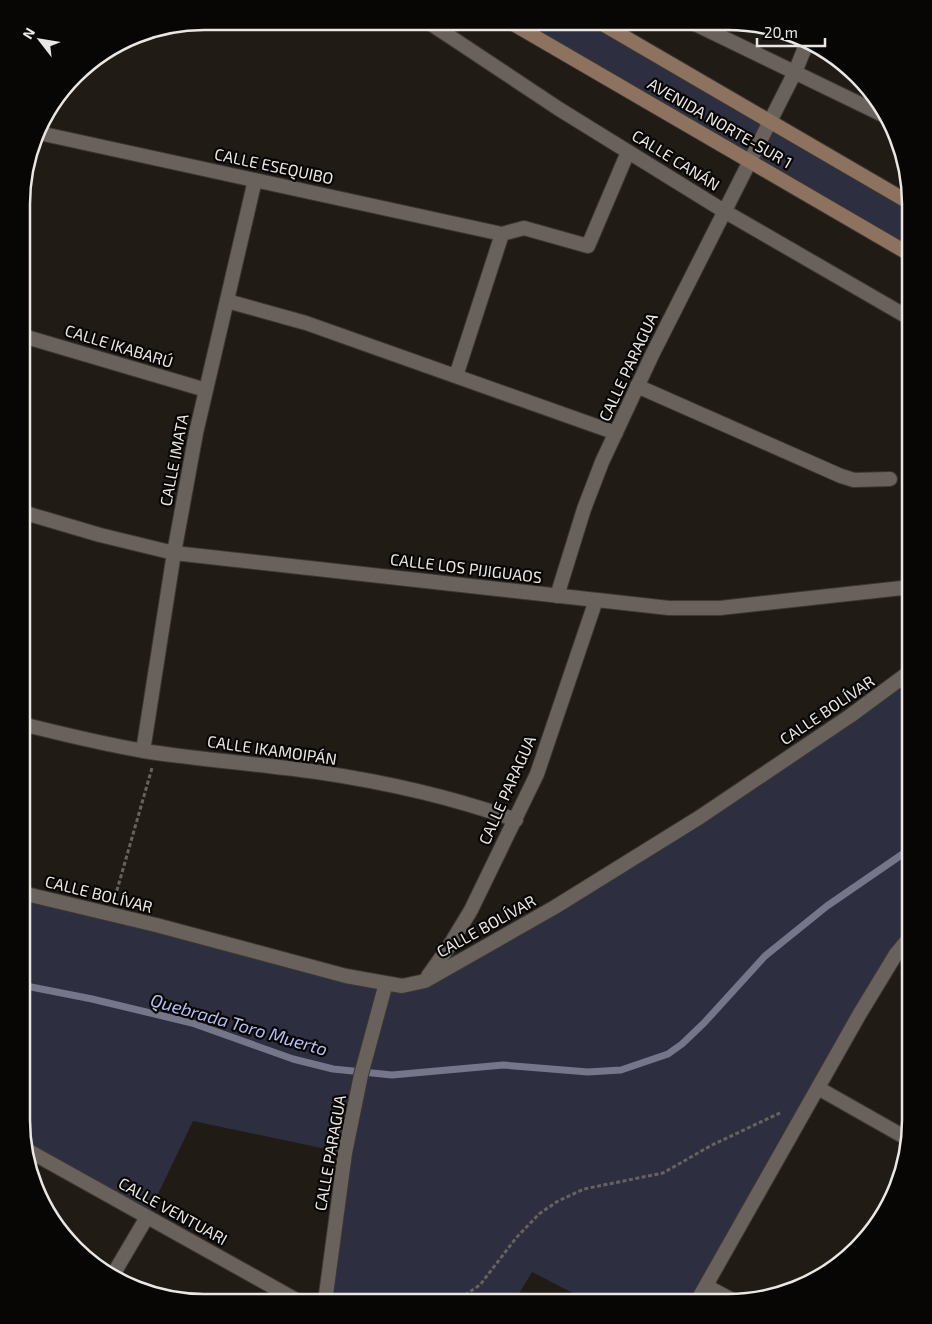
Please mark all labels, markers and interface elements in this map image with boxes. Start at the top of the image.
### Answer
north arrow [15,15,65,65]
scale bar [757,15,824,47]
text: 20 m [764,23,798,41]
text: N [19,24,38,42]
street label: AVENIDA NORTE-SUR 1 [645,73,796,172]
street label: CALLE CANÁN [629,125,724,194]
street label: CALLE ESEQUIBO [213,144,335,188]
street label: CALLE PARAGUA [594,310,661,424]
street label: CALLE IKABARÚ [63,320,176,371]
street label: CALLE IMATA [155,412,192,508]
street label: CALLE LOS PIJIGUAOS [389,549,543,586]
street label: CALLE BOLÍVAR [776,671,878,748]
street label: CALLE IKAMOIPÁN [206,731,338,768]
street label: CALLE PARAGUA [474,732,539,847]
street label: CALLE BOLÍVAR [43,871,155,916]
street label: CALLE BOLÍVAR [433,891,539,961]
water label: Quebrada Toro Muerto [148,988,330,1060]
street label: CALLE PARAGUA [310,1093,349,1212]
street label: CALLE VENTUARI [115,1173,231,1248]

